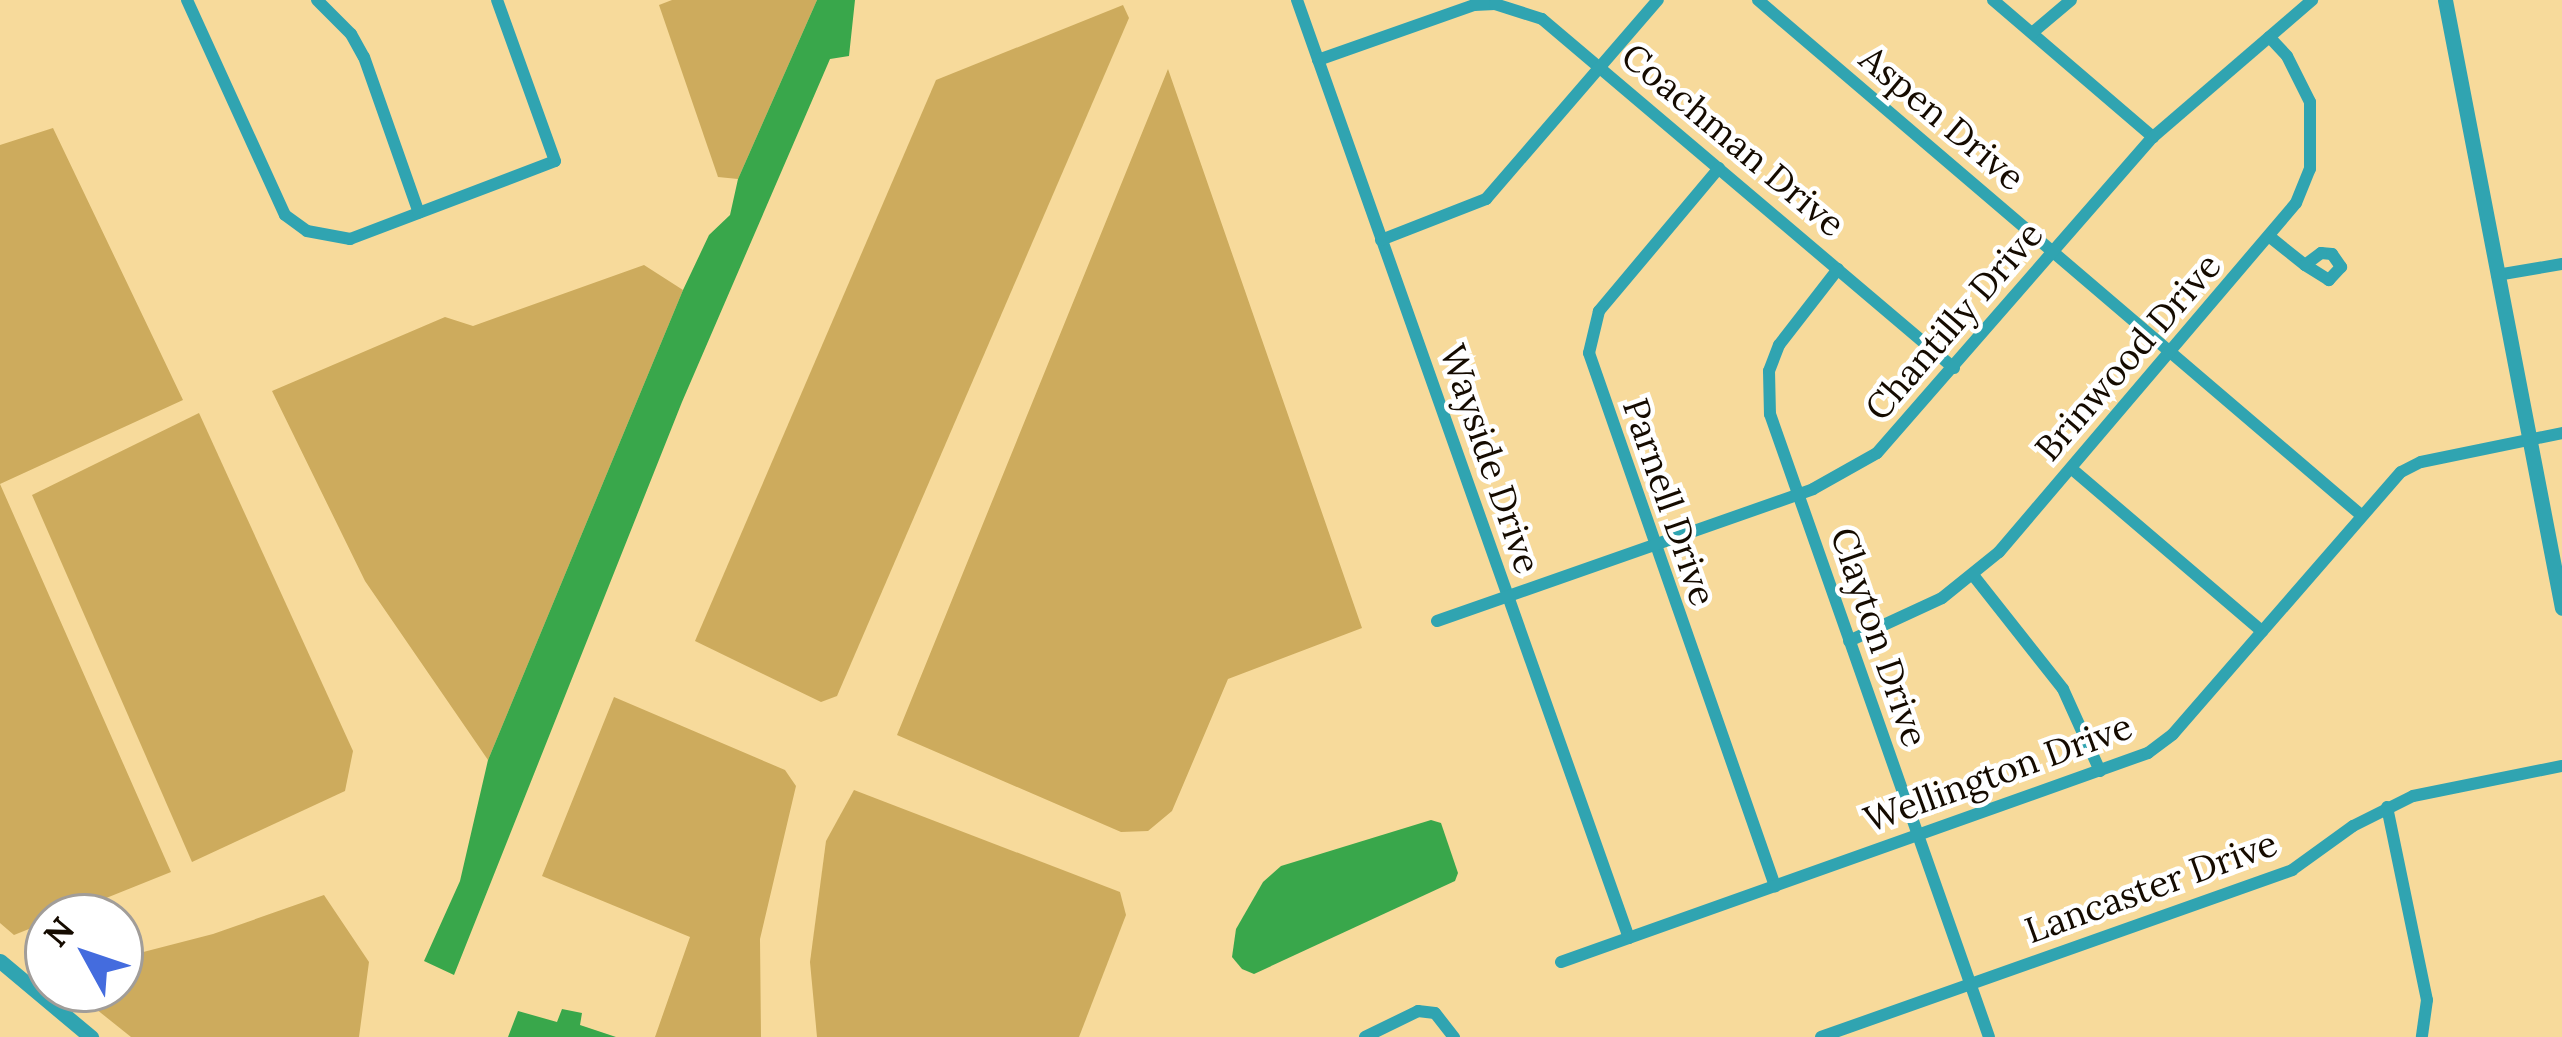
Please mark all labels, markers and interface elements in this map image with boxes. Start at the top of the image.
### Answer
street label: Coachman Drive [1613,34,1853,246]
street label: Aspen Drive [1851,37,2033,199]
street label: Chantilly Drive [1856,213,2052,429]
street label: Brinwood Drive [2026,244,2230,470]
street label: Wayside Drive [1431,339,1549,579]
street label: Parnell Drive [1613,393,1725,611]
street label: Clayton Drive [1821,522,1937,752]
street label: Wellington Drive [1858,705,2138,841]
street label: Lancaster Drive [2019,821,2283,953]
north arrow [24,893,144,1013]
text: N [34,909,83,955]

